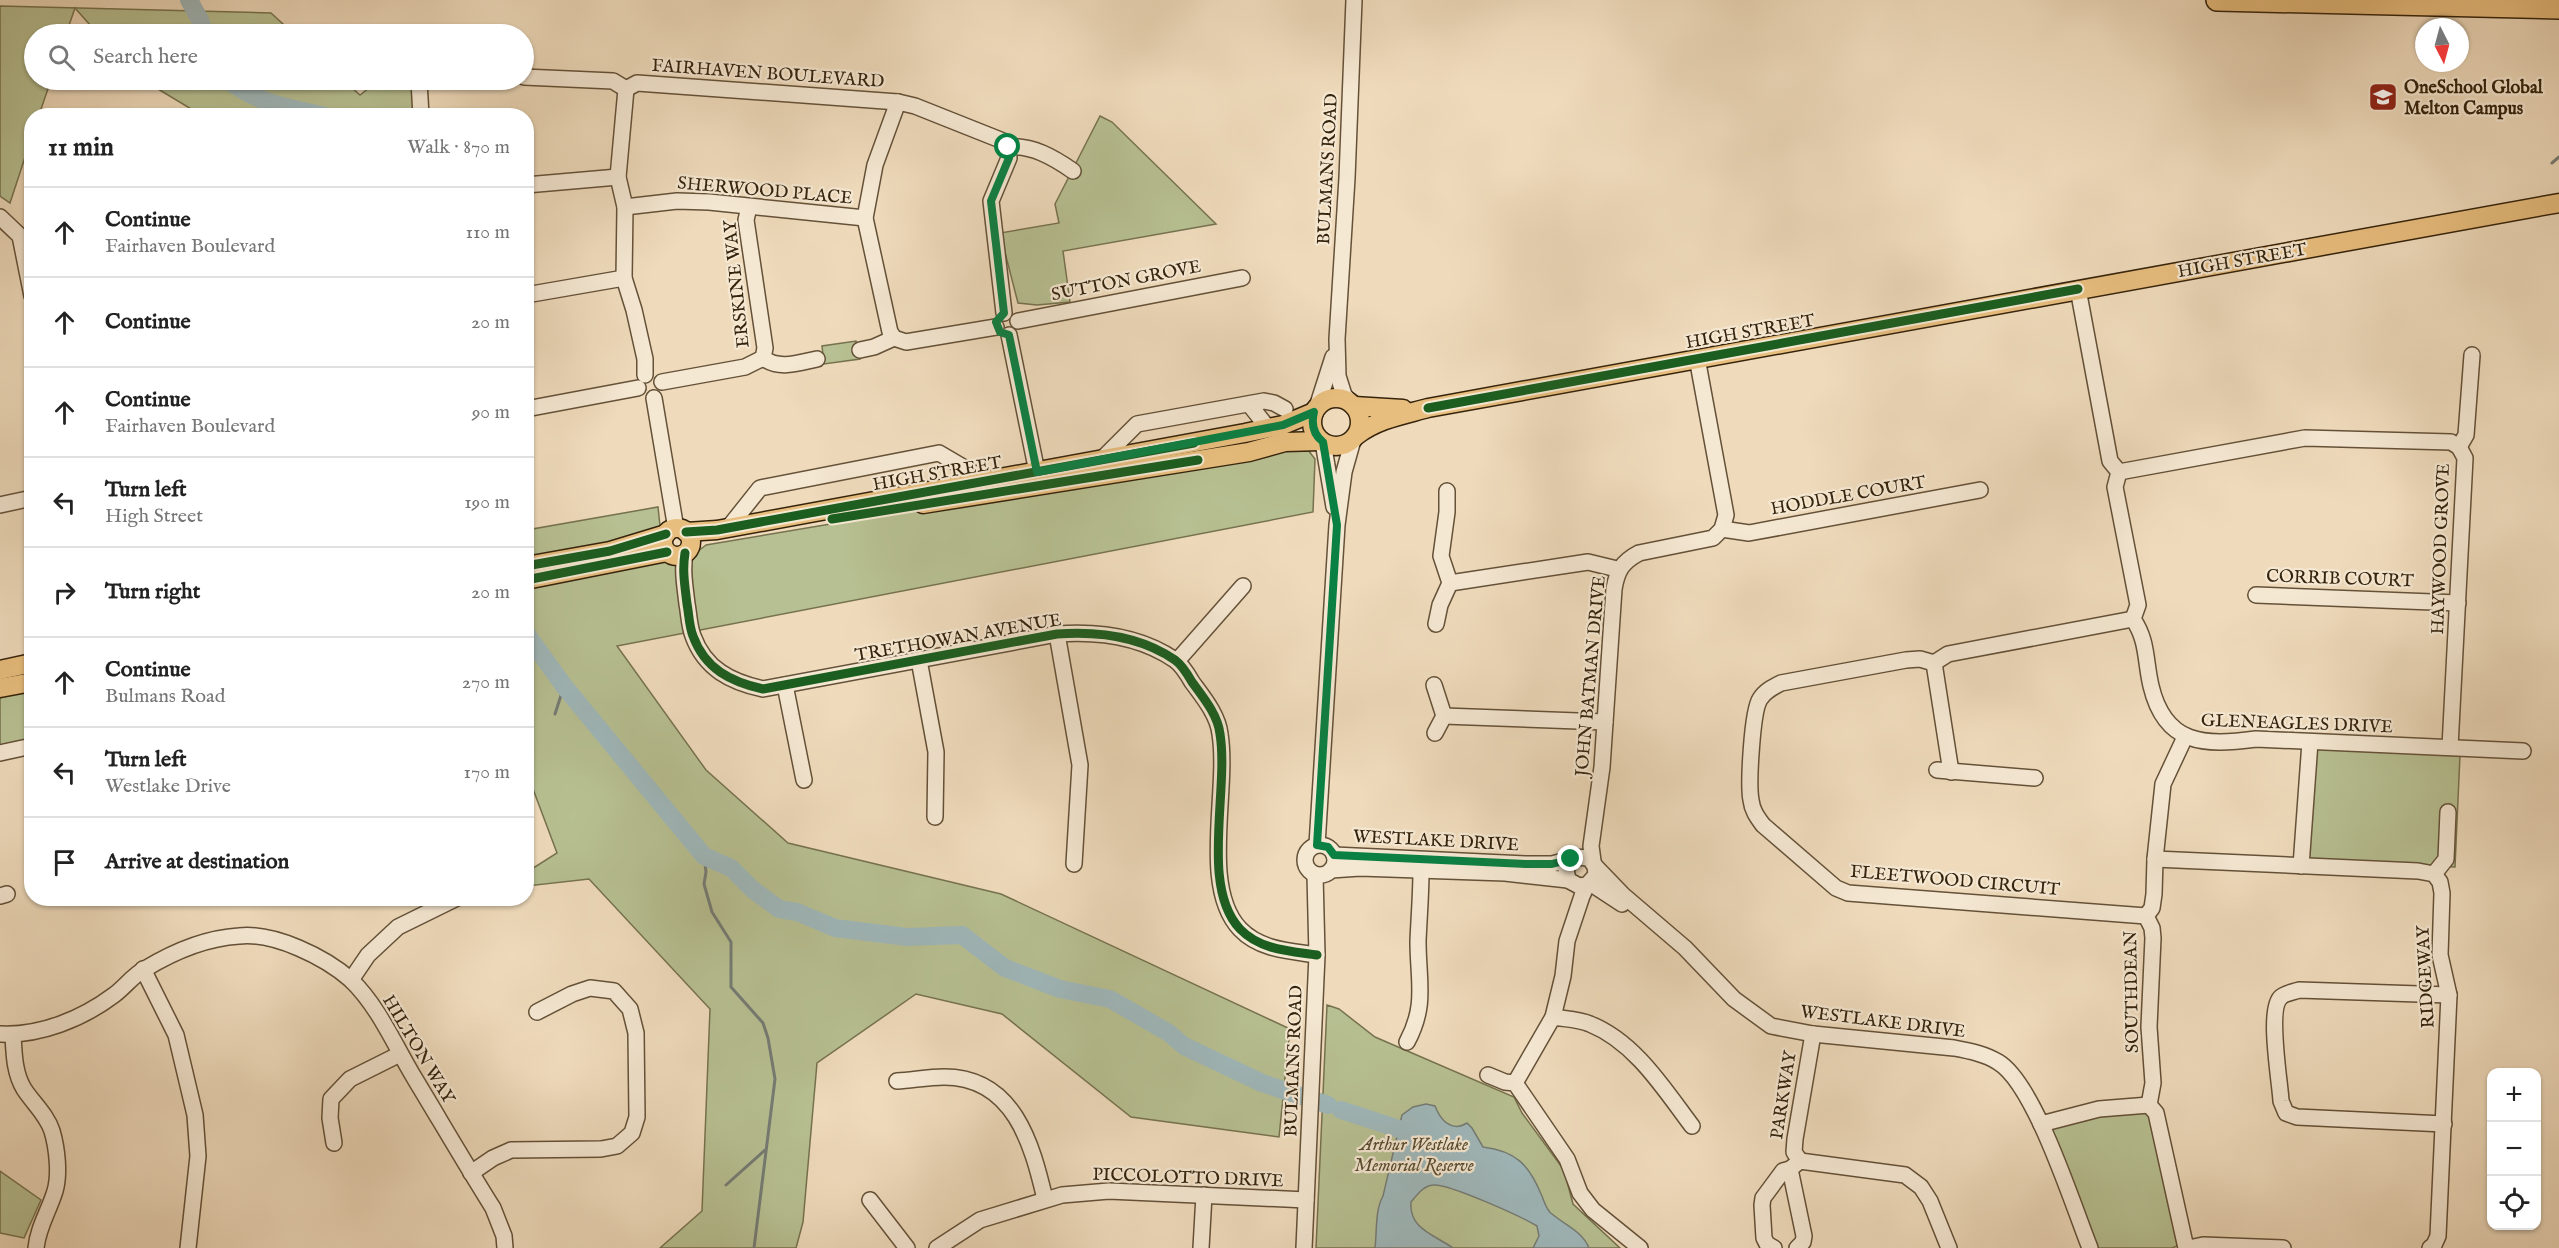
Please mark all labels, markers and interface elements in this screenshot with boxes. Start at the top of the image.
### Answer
north arrow [2415,18,2469,72]
search box [24,24,534,90]
icon: search [45,41,78,74]
text: Search here [93,43,198,71]
street label: FAIRHAVEN BOULEVARD [651,55,885,94]
place label: OneSchool Global Melton Campus [2404,77,2544,121]
school or university icon: OneSchool Global Melton Campus [2367,81,2399,113]
street label: BULMANS ROAD [1313,93,1344,245]
text: 11 min [48,131,114,164]
route start [994,133,1020,159]
text: Walk · 870 m [407,135,510,160]
street label: SHERWOOD PLACE [676,172,853,211]
text: Continue [105,206,191,234]
icon: ahead [48,216,81,249]
street label: ERSKINE WAY [719,218,756,349]
text: 110 m [466,220,510,245]
text: Fairhaven Boulevard [105,234,275,259]
street label: HIGH STREET [2176,239,2309,284]
street label: SUTTON GROVE [1050,256,1203,307]
icon: ahead [48,306,81,339]
text: Continue [105,308,191,336]
text: 20 m [471,310,510,335]
street label: HIGH STREET [1684,310,1817,355]
text: Continue [105,386,191,414]
icon: ahead [48,396,81,429]
text: 90 m [472,400,510,425]
text: Fairhaven Boulevard [105,414,275,439]
street label: HIGH STREET [871,452,1004,497]
street label: HAYWOOD GROVE [2427,463,2456,635]
street label: HODDLE COURT [1769,472,1928,521]
text: Turn left [105,476,187,504]
icon: left [48,486,81,519]
text: 190 m [464,490,510,515]
text: High Street [105,504,203,529]
street label: CORRIB COURT [2266,565,2414,594]
street label: JOHN BATMAN DRIVE [1571,575,1612,780]
icon: right [48,576,81,609]
text: Turn right [105,578,200,606]
text: 20 m [471,580,510,605]
street label: TRETHOWAN AVENUE [853,609,1063,668]
text: Continue [105,656,191,684]
icon: ahead [48,666,81,699]
text: 270 m [462,670,510,695]
text: Bulmans Road [105,684,225,709]
street label: GLENEAGLES DRIVE [2201,710,2393,739]
text: Turn left [105,746,187,774]
icon: left [48,756,81,789]
text: 170 m [464,760,510,785]
text: Westlake Drive [105,774,231,799]
street label: WESTLAKE DRIVE [1352,826,1519,857]
route end [1557,845,1583,871]
icon: arrive [48,846,81,879]
text: Arrive at destination [105,848,289,876]
street label: FLEETWOOD CIRCUIT [1849,861,2061,902]
street label: RIDGEWAY [2412,924,2441,1029]
street label: SOUTHDEAN [2120,930,2145,1053]
street label: BULMANS ROAD [1280,985,1309,1137]
street label: HILTON WAY [376,991,460,1109]
street label: WESTLAKE DRIVE [1799,1001,1967,1044]
street label: PARKWAY [1766,1049,1803,1141]
map controls [2487,1068,2541,1230]
button: + [2487,1068,2541,1122]
button: − [2487,1122,2541,1176]
park label: Arthur Westlake Memorial Reserve [1354,1134,1474,1178]
street label: PICCOLOTTO DRIVE [1092,1164,1284,1193]
button: locate [2487,1176,2541,1230]

